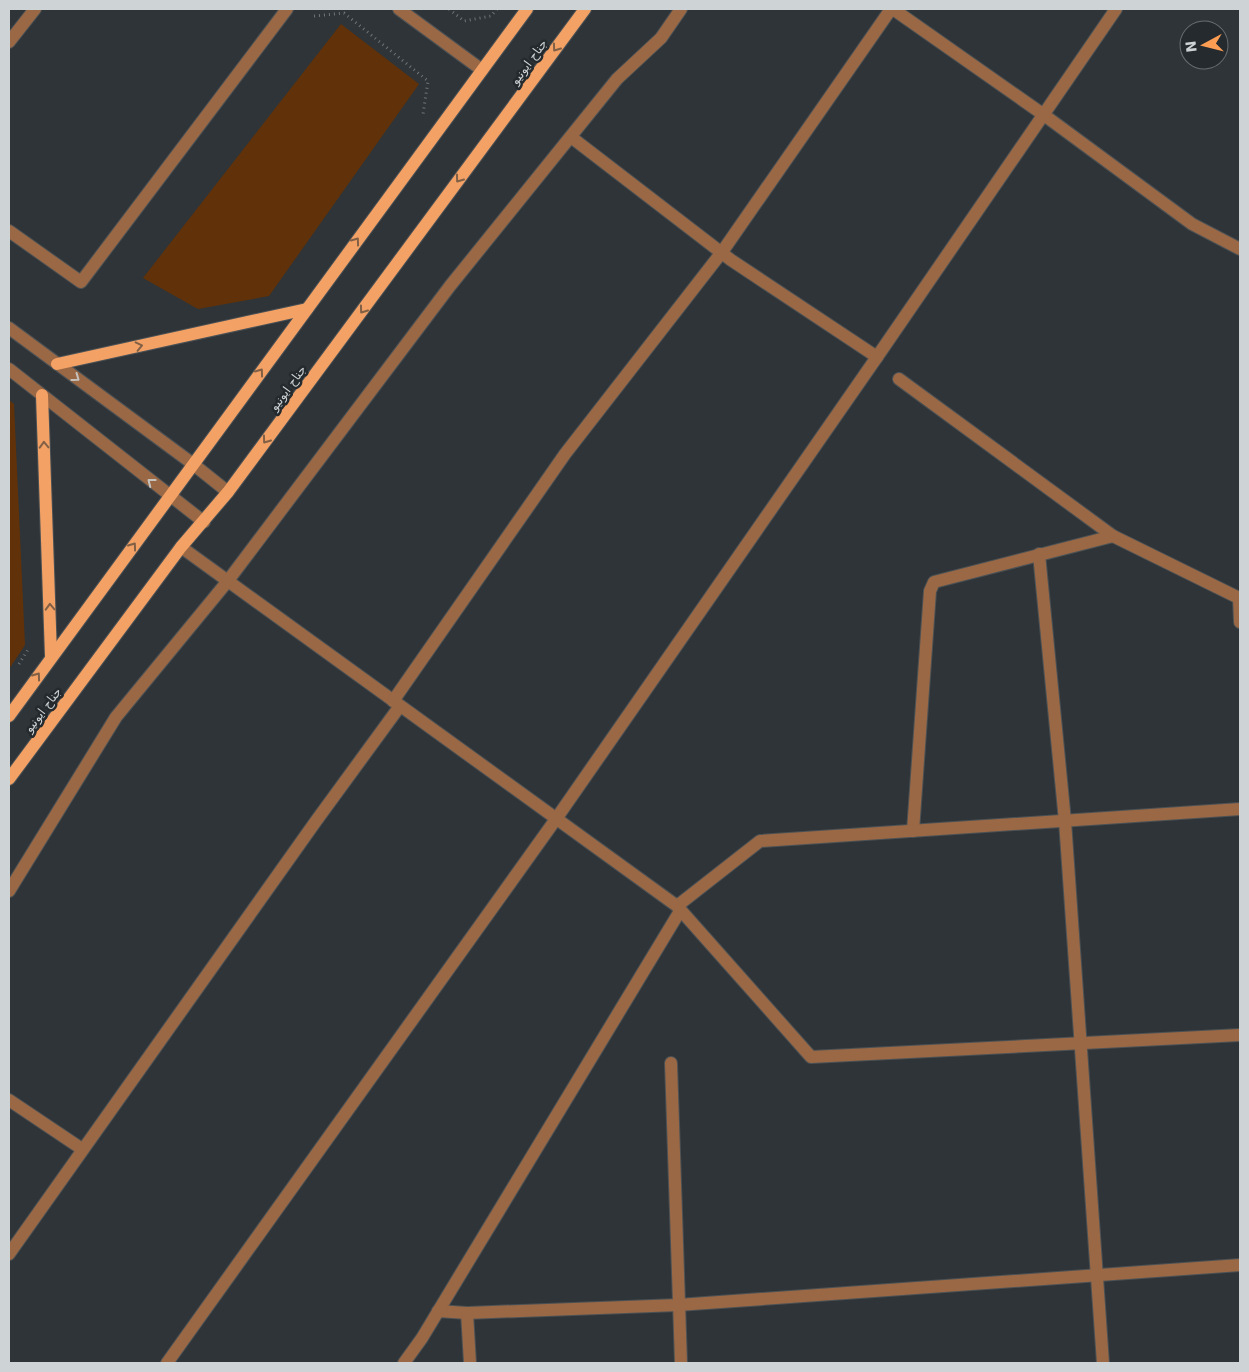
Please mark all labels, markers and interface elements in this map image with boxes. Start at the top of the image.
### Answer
north arrow [1179,20,1229,70]
street label: جناح ایونیو [507,37,551,89]
text: N [1182,40,1200,53]
one-way arrow [553,42,562,52]
one-way arrow [457,173,465,182]
one-way arrow [351,238,359,247]
one-way arrow [360,304,369,313]
one-way arrow [134,341,143,352]
street label: جناح ایونیو [266,363,310,415]
one-way arrow [254,368,263,378]
one-way arrow [70,372,80,381]
one-way arrow [264,434,272,443]
one-way arrow [38,441,49,449]
one-way arrow [148,479,157,487]
one-way arrow [127,542,136,551]
one-way arrow [44,603,55,611]
one-way arrow [31,672,40,682]
street label: جناح ایونیو [21,685,65,736]

